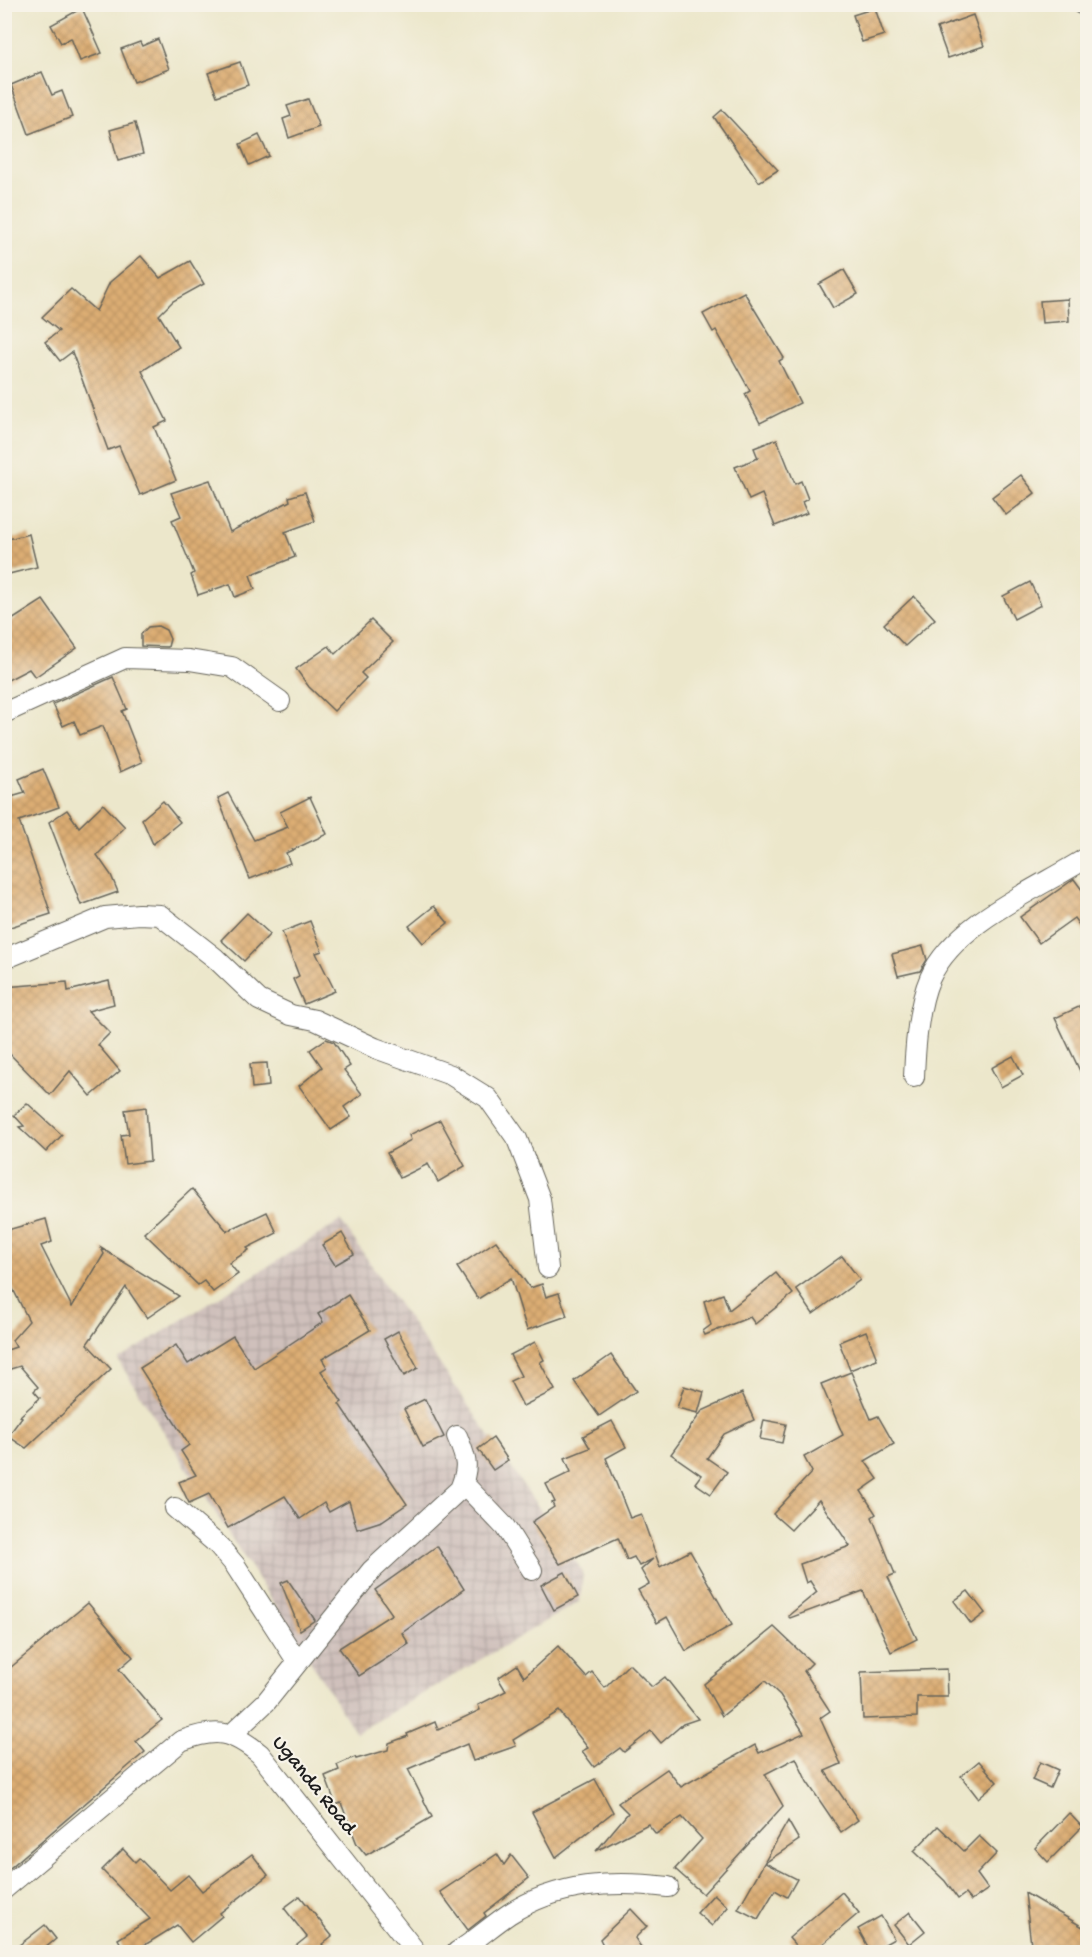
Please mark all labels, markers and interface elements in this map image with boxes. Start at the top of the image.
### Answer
street label: Uganda Road [265,1731,362,1842]

